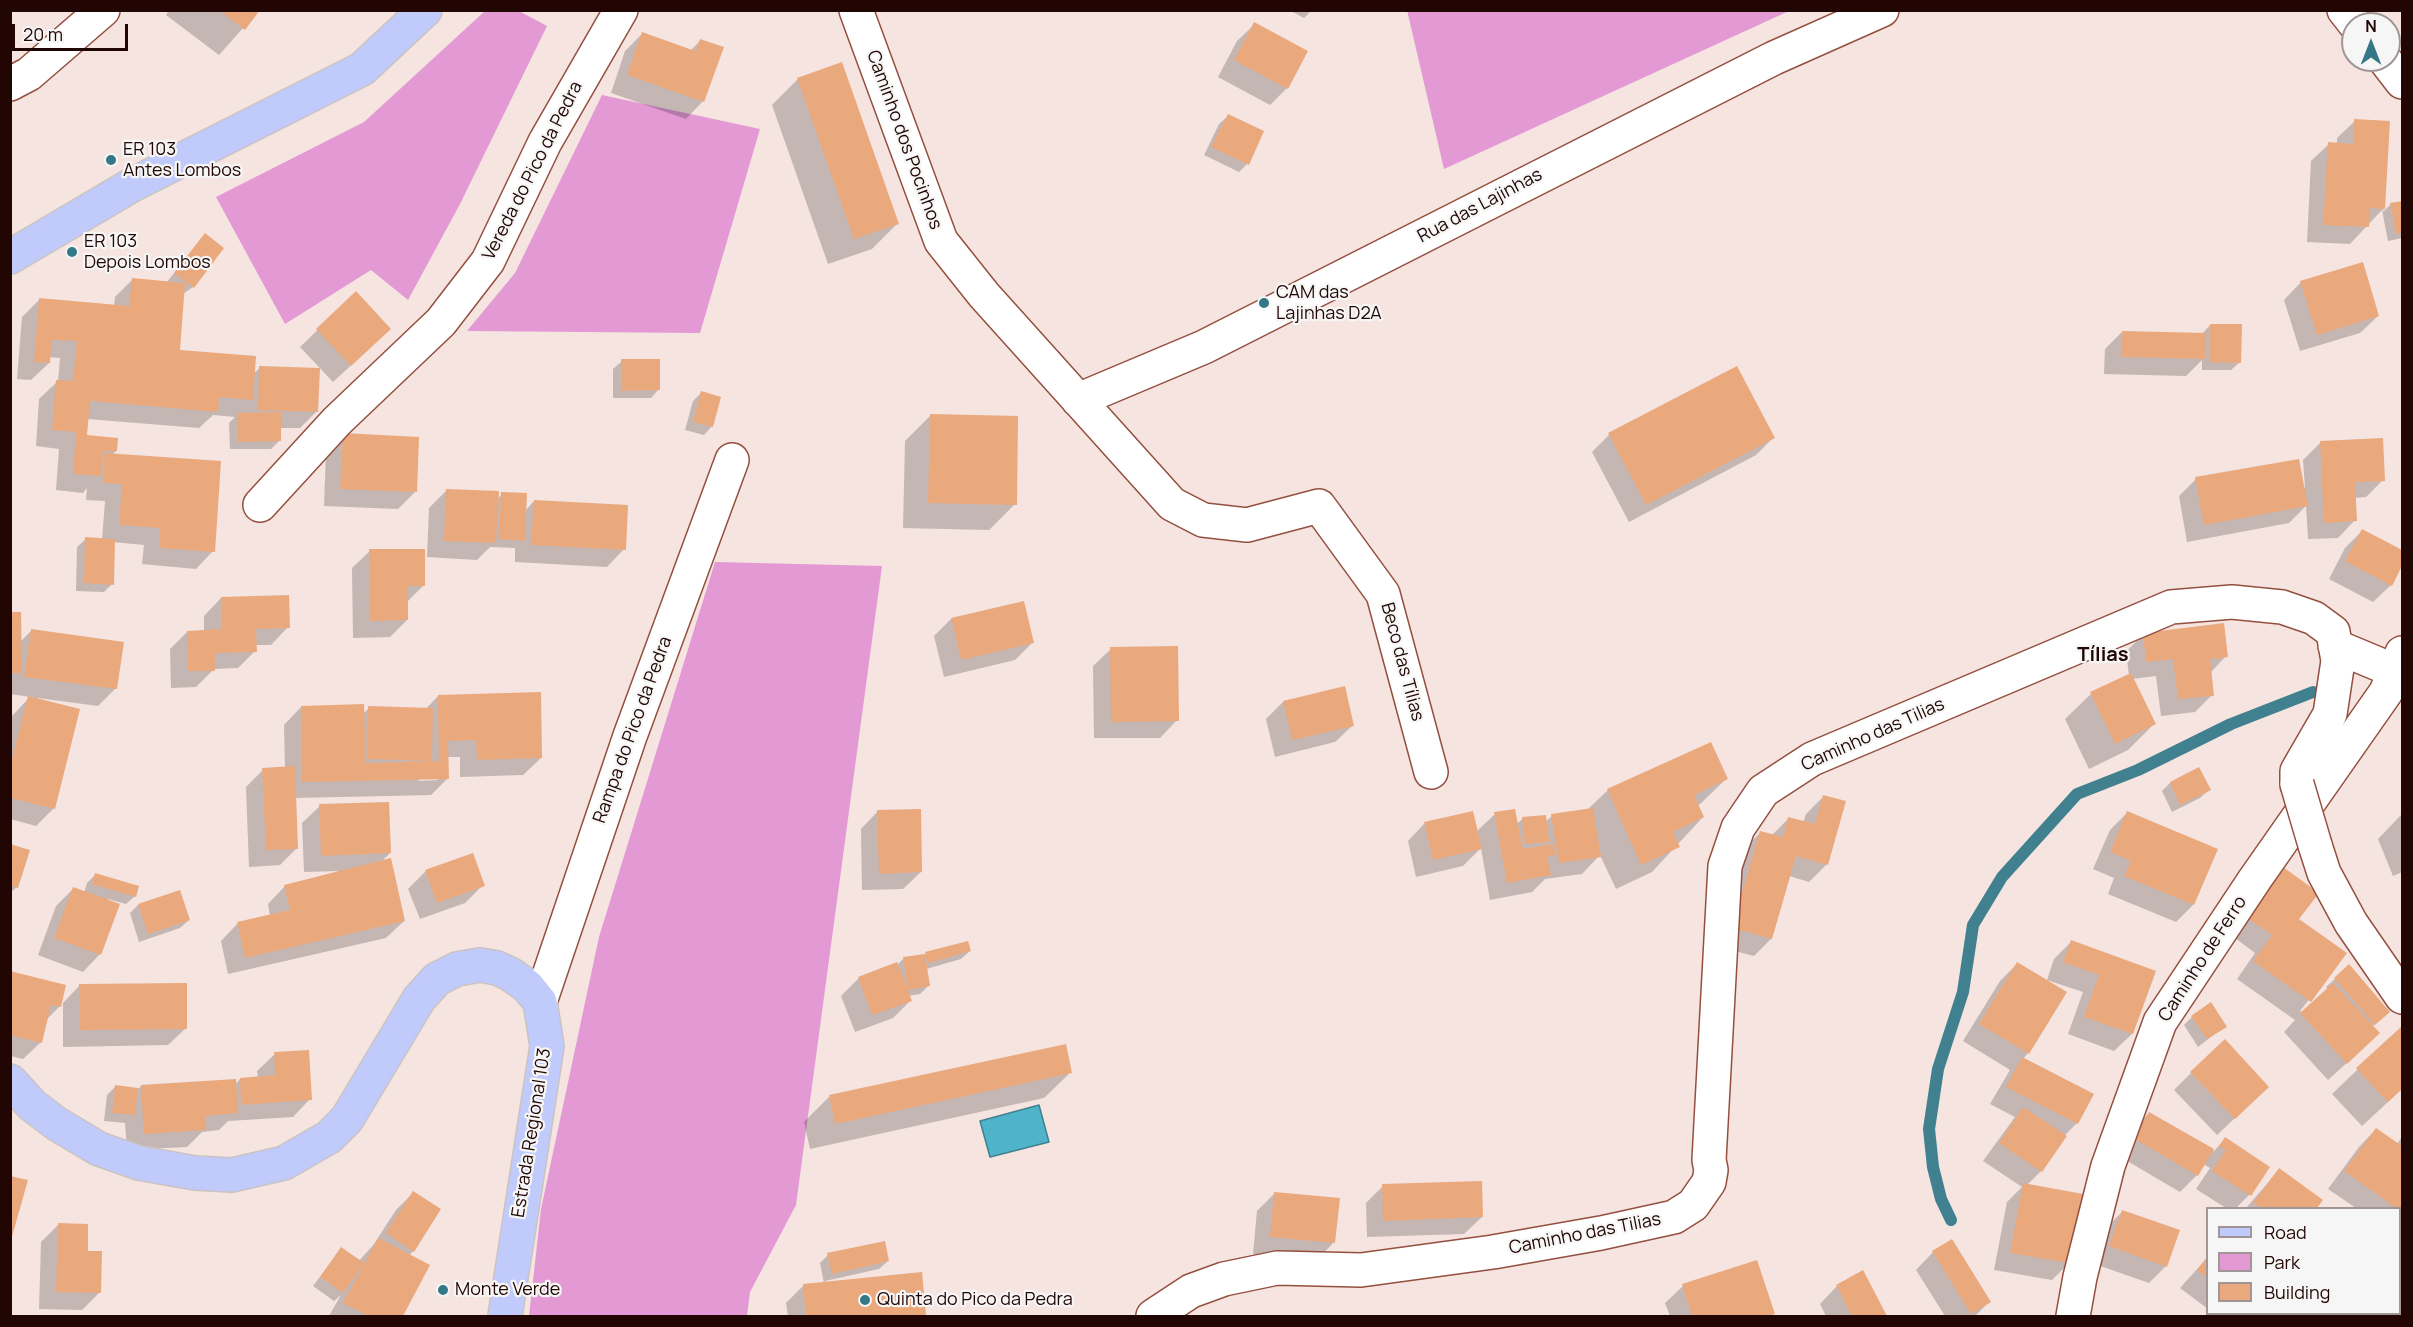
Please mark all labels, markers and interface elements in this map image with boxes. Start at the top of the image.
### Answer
scale bar [15,12,130,50]
north arrow [2341,12,2401,72]
text: N [2365,15,2377,37]
text: 20 m [23,22,63,46]
street label: Caminho dos Pocinhos [862,48,946,232]
street label: Vereda do Pico da Pedra [478,78,588,264]
place label: ER 103 Antes Lombos [123,139,241,182]
marker: ER 103 Antes Lombos [104,153,118,167]
street label: Rua das Lajinhas [1414,164,1546,248]
place label: ER 103 Depois Lombos [84,231,211,274]
marker: ER 103 Depois Lombos [65,245,79,259]
place label: CAM das Lajinhas D2A [1276,282,1382,324]
marker: CAM das Lajinhas D2A [1257,296,1271,310]
street label: Beco das Tílias [1376,600,1428,724]
street label: Rampa do Pico da Pedra [589,634,677,826]
district label: Tílias [2077,643,2129,667]
street label: Caminho das Tilias [1798,694,1948,776]
street label: Caminho de Ferro [2154,892,2252,1026]
street label: Estrada Regional 103 [508,1047,556,1219]
legend [2206,1207,2401,1315]
street label: Caminho das Tilias [1507,1209,1663,1259]
text: Road [2264,1220,2307,1244]
text: Park [2264,1250,2300,1274]
place label: Monte Verde [455,1279,560,1301]
text: Building [2264,1280,2330,1304]
marker: Monte Verde [436,1283,450,1297]
place label: Quinta do Pico da Pedra [877,1289,1073,1311]
marker: Quinta do Pico da Pedra [858,1293,872,1307]

